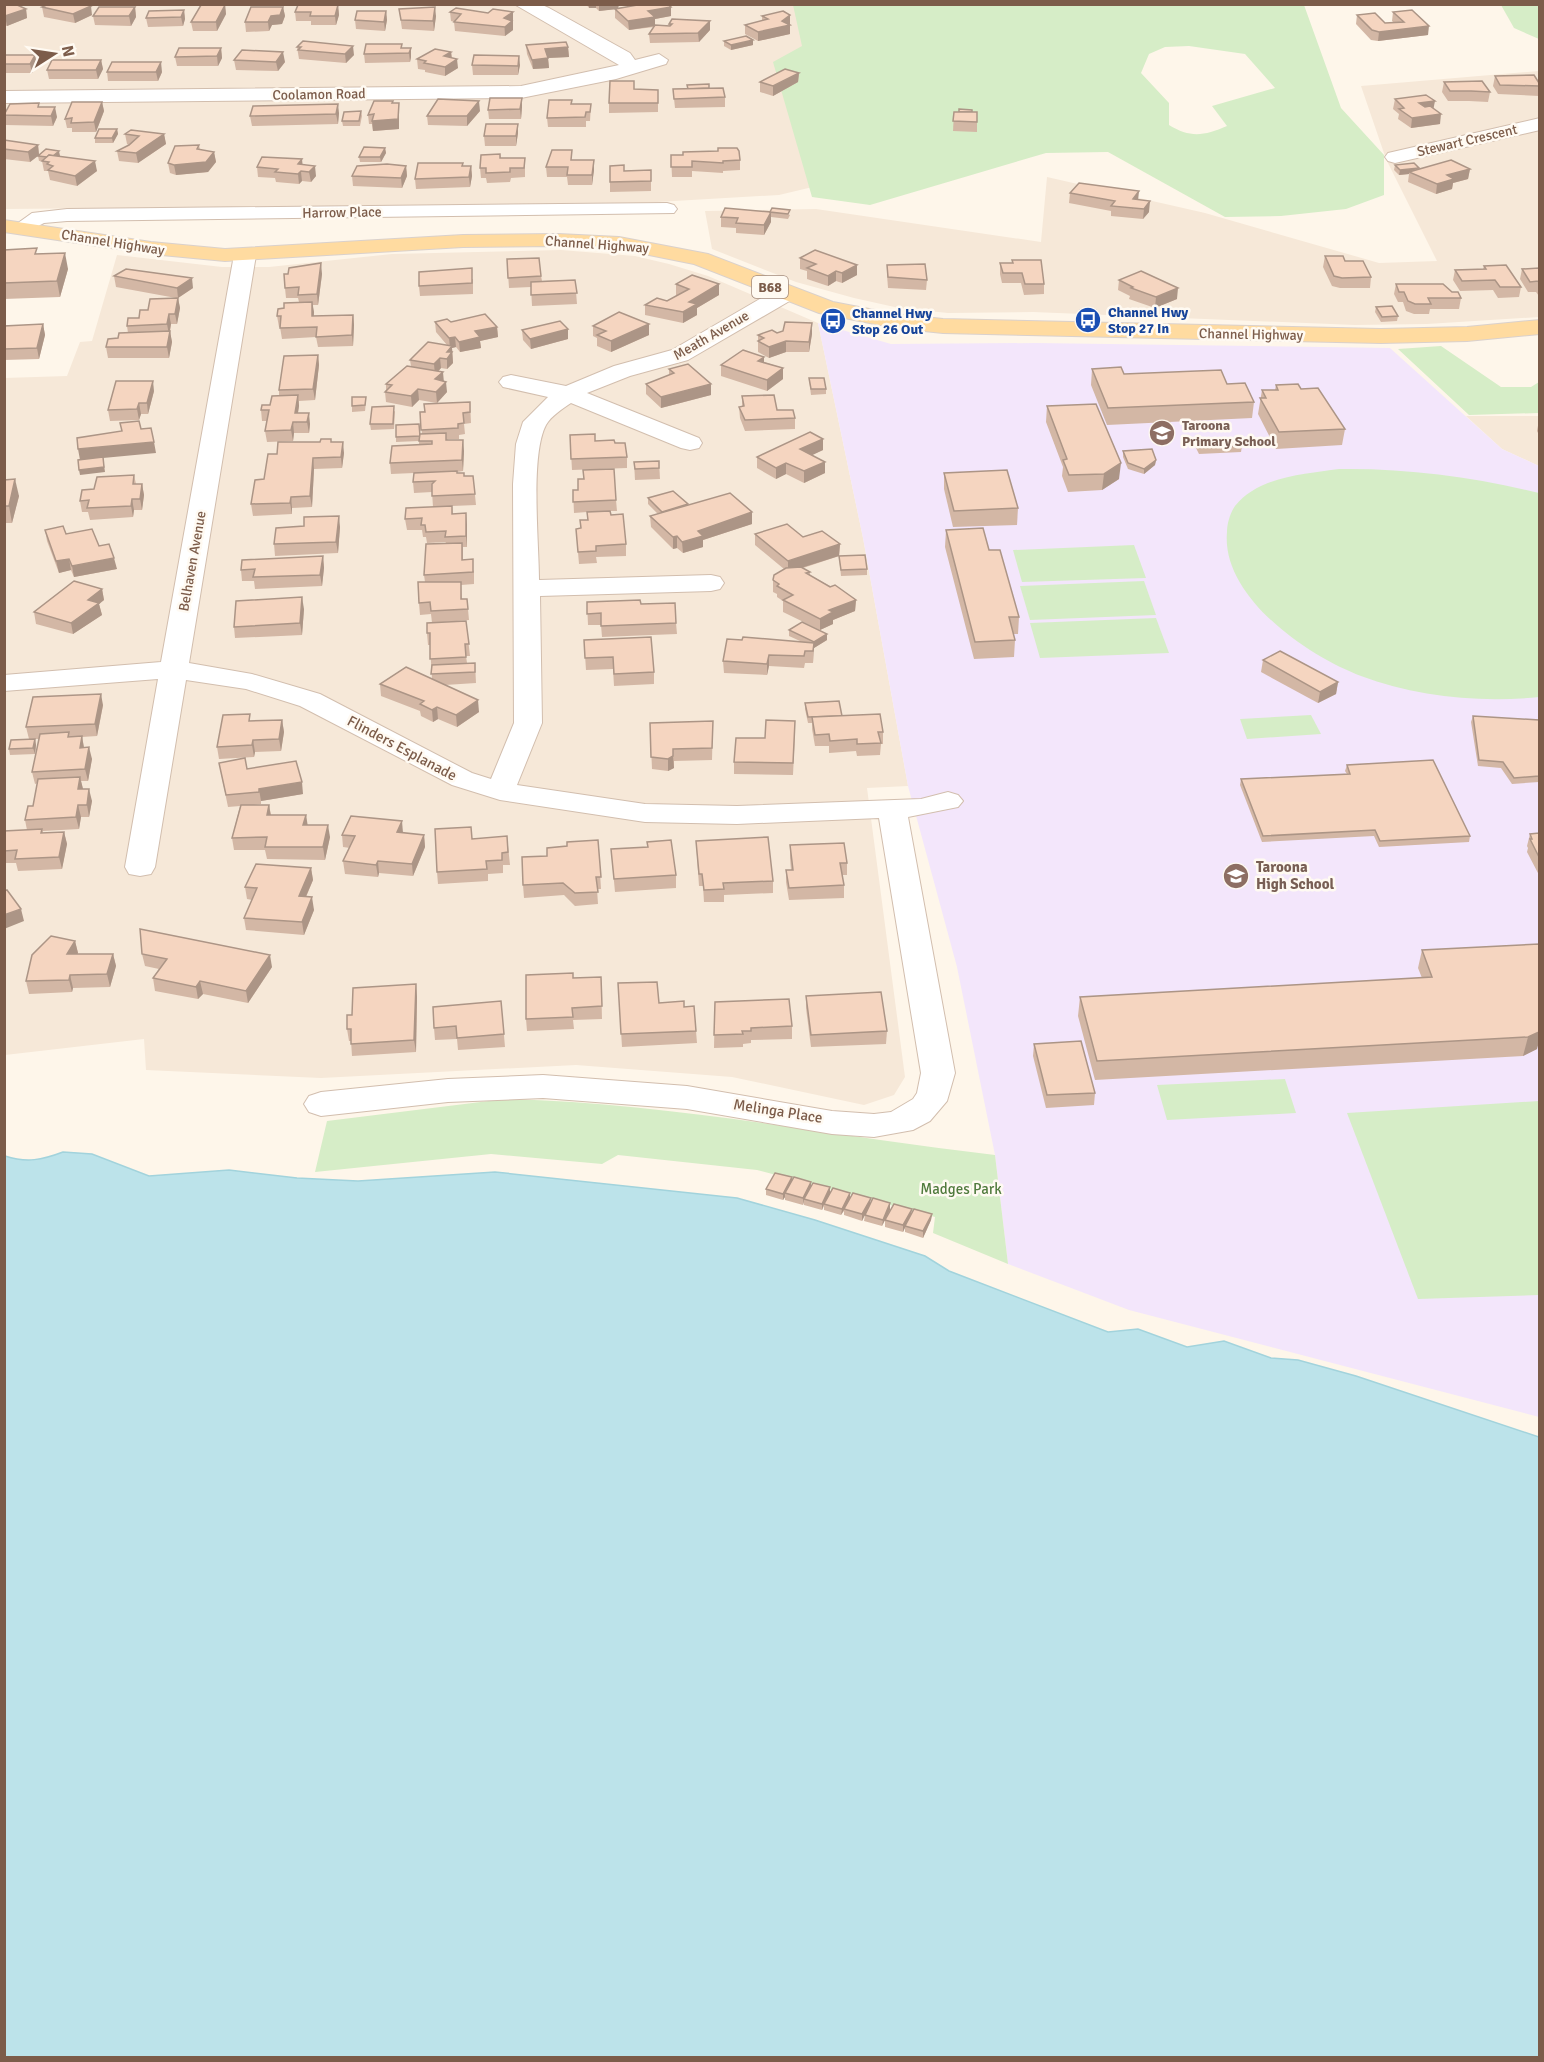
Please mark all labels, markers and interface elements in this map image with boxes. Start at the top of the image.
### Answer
north arrow [24,24,84,84]
text: N [57,44,79,59]
street label: Coolamon Road [272,85,366,104]
street label: Stewart Crescent [1415,121,1519,160]
street label: Harrow Place [302,203,382,222]
street label: Channel Highway [60,226,166,259]
street label: Channel Highway [544,232,650,257]
road number: B68 [752,276,788,298]
place label: Channel Hwy Stop 27 In [1108,304,1188,337]
place label: Channel Hwy Stop 26 Out [852,305,932,338]
bus stop icon: Channel Hwy Stop 27 In [1073,305,1103,335]
bus stop icon: Channel Hwy Stop 26 Out [818,306,848,336]
street label: Meath Avenue [670,307,752,364]
street label: Channel Highway [1199,325,1304,344]
place label: Taroona Primary School [1182,417,1276,450]
school or university icon: Taroona Primary School [1147,418,1177,448]
street label: Belhaven Avenue [175,509,210,613]
street label: Flinders Esplanade [344,712,460,784]
place label: Taroona High School [1256,858,1335,893]
school or university icon: Taroona High School [1221,861,1251,891]
street label: Melinga Place [732,1095,824,1127]
park label: Madges Park [920,1180,1002,1198]

